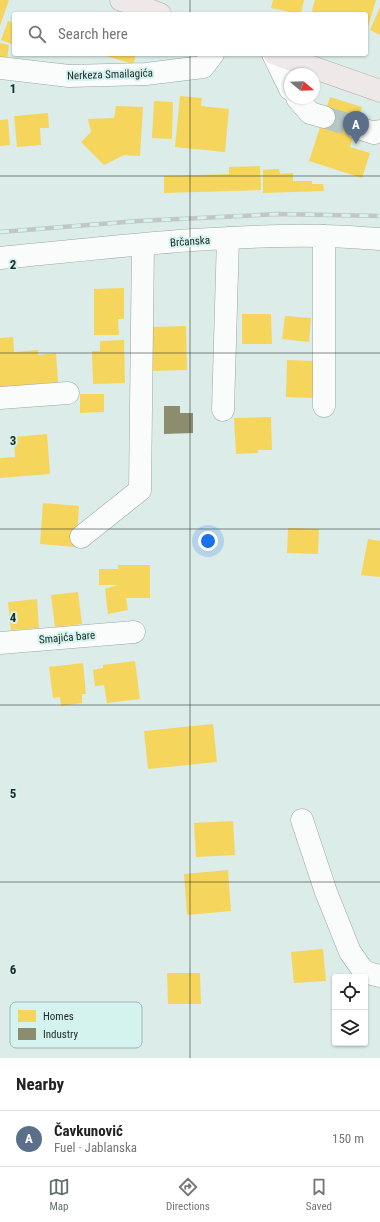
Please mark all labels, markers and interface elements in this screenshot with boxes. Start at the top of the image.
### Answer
search box [12,12,368,56]
icon: search [26,23,48,45]
text: Search here [58,25,128,43]
street label: Nerkeza Smailagića [67,67,153,82]
north arrow [284,68,320,104]
text: 1 [10,81,16,96]
pin: A [343,111,369,144]
street label: Brčanska [170,234,211,249]
text: 2 [10,257,17,272]
text: 3 [10,433,16,448]
your location [198,531,218,551]
text: 4 [10,610,17,625]
street label: Smajića bare [38,629,96,646]
text: 5 [10,786,17,801]
text: 6 [10,962,17,977]
map controls [332,974,368,1046]
button: locate [332,974,368,1010]
legend [10,1002,142,1048]
text: Homes [43,1010,74,1023]
button: layers [332,1010,368,1046]
text: Industry [43,1028,79,1041]
text: Nearby [16,1074,64,1094]
text: Čavkunović [54,1122,123,1140]
text: A [25,1131,33,1146]
text: 150 m [332,1131,364,1146]
text: Fuel · Jablanska [54,1140,137,1155]
tab: Map [48,1176,70,1213]
tab: Directions [166,1176,210,1213]
tab: Saved [306,1176,332,1213]

